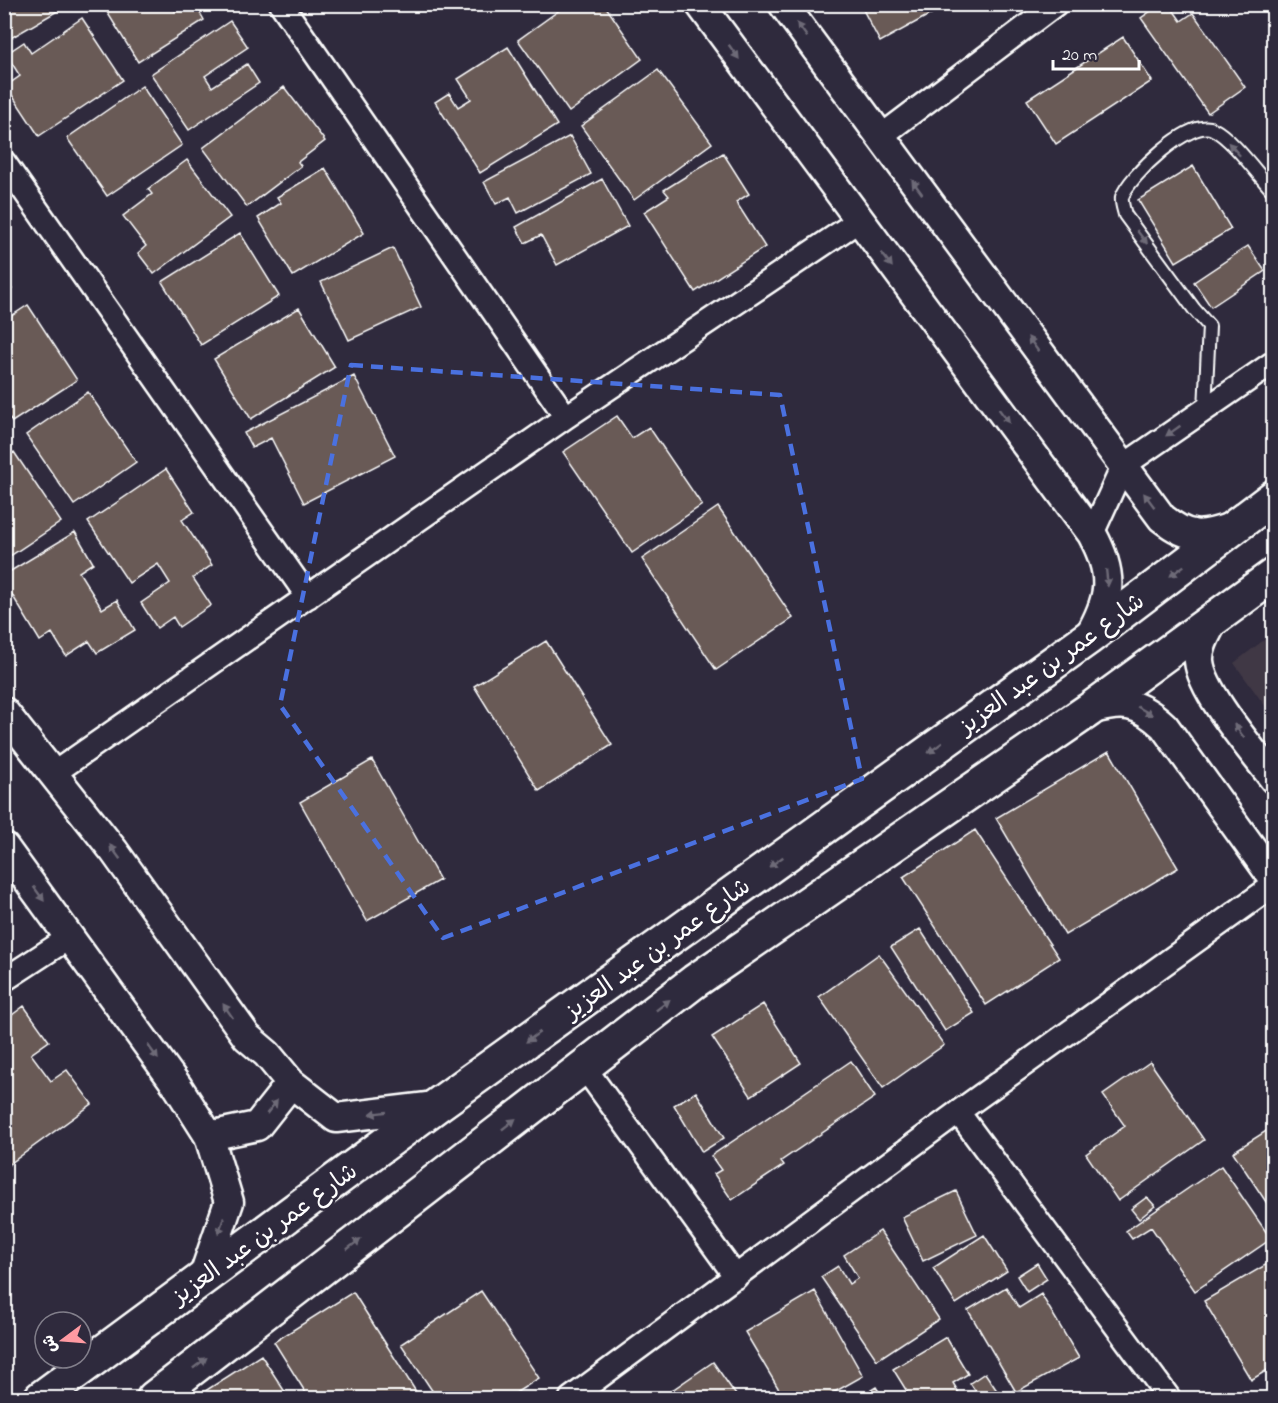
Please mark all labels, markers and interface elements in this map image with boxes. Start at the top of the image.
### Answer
one-way arrow [796,22,808,37]
scale bar [1053,33,1138,71]
one-way arrow [728,43,740,59]
text: 20 m [1062,43,1097,69]
one-way arrow [1228,142,1241,157]
one-way arrow [911,179,923,195]
one-way arrow [1135,229,1148,245]
one-way arrow [881,251,893,267]
one-way arrow [1027,336,1039,352]
one-way arrow [998,407,1010,423]
one-way arrow [1166,425,1182,437]
one-way arrow [1143,493,1155,509]
one-way arrow [1169,564,1184,576]
one-way arrow [1103,569,1112,588]
street label: شارع عمر بن عبد العزيز [950,585,1153,746]
one-way arrow [1137,706,1154,716]
one-way arrow [1233,724,1245,740]
one-way arrow [927,742,943,754]
one-way arrow [109,845,121,861]
one-way arrow [769,856,785,868]
street label: شارع عمر بن عبد العزيز [556,870,759,1031]
one-way arrow [33,885,45,901]
one-way arrow [655,999,671,1012]
one-way arrow [222,1004,234,1020]
one-way arrow [525,1031,541,1043]
one-way arrow [147,1044,159,1060]
one-way arrow [265,1099,278,1115]
one-way arrow [368,1108,387,1118]
one-way arrow [501,1119,516,1131]
street label: شارع عمر بن عبد العزيز [163,1155,366,1316]
one-way arrow [216,1217,226,1235]
one-way arrow [347,1238,362,1250]
north arrow [33,1310,93,1370]
text: ش [37,1332,64,1355]
one-way arrow [192,1356,208,1369]

